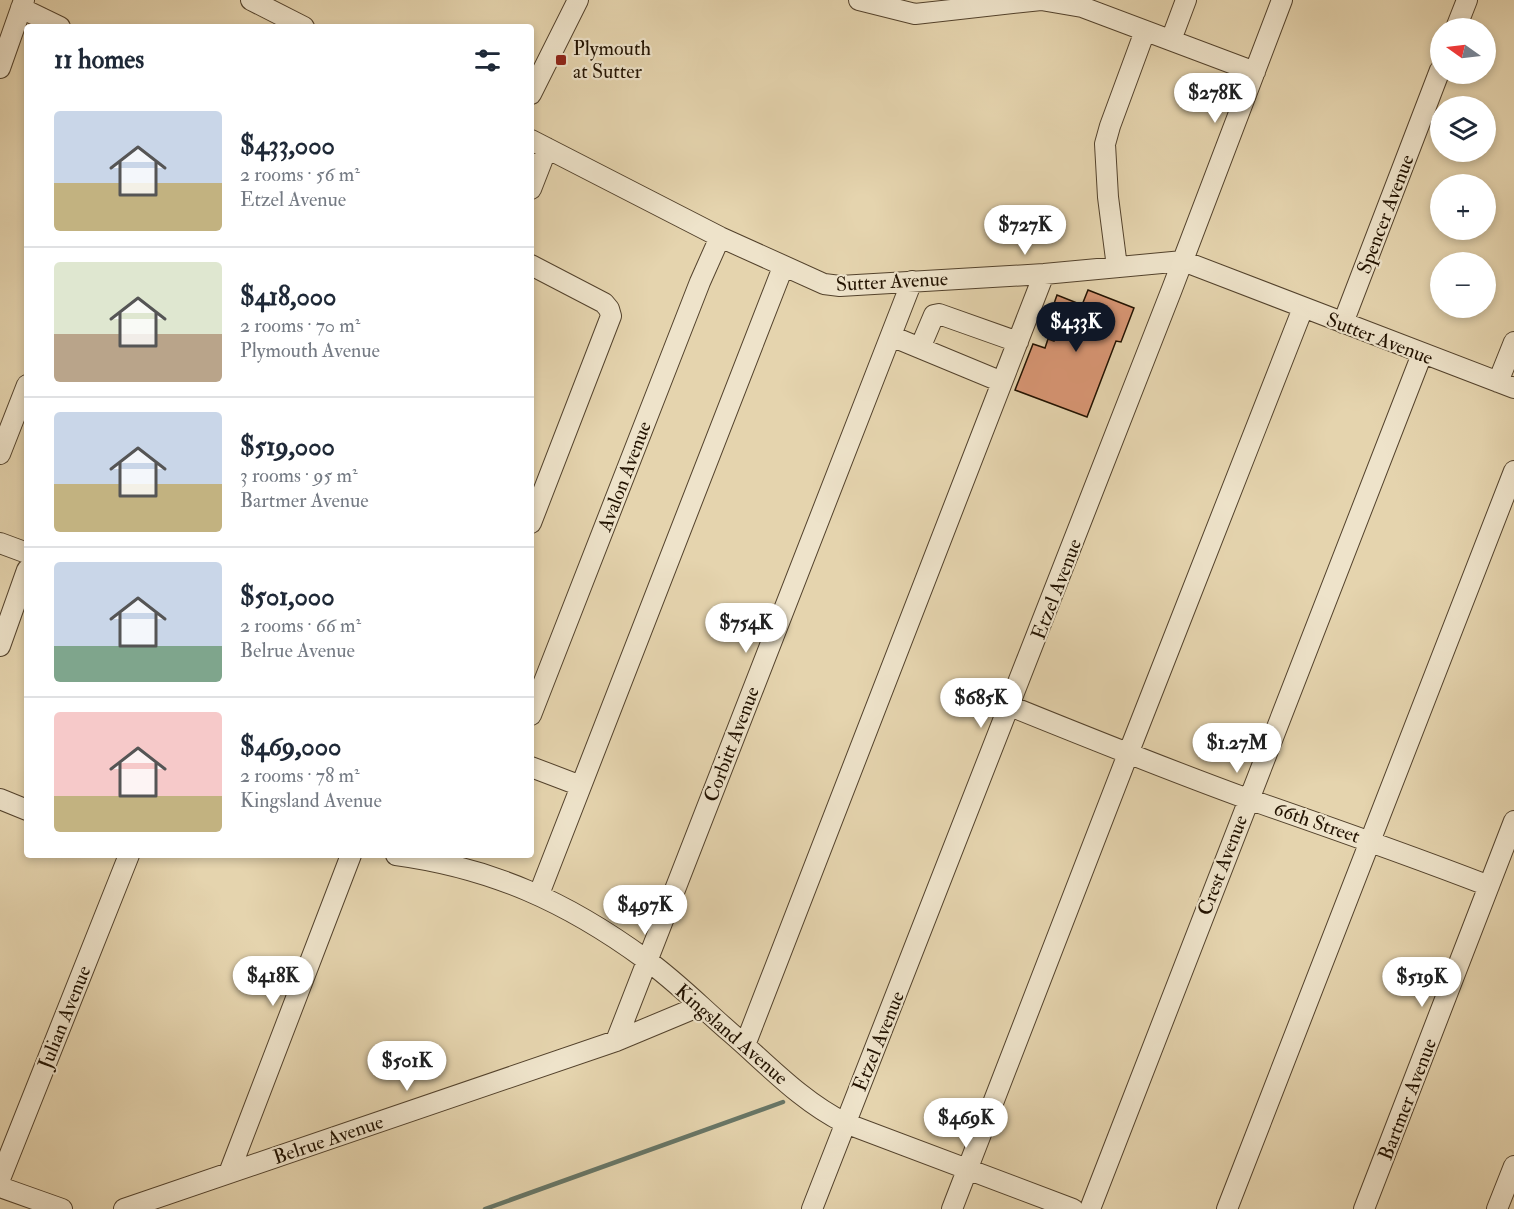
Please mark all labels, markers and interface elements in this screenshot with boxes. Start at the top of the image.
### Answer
north arrow [1430,18,1496,84]
map controls [1430,18,1496,318]
place label: Plymouth at Sutter [573,36,651,84]
text: 11 homes [54,44,144,76]
icon: filters [471,44,504,77]
marker: Plymouth at Sutter [554,53,568,67]
pin: $278K [1173,73,1257,124]
text: $278K [1188,80,1242,105]
button: layers [1430,96,1496,162]
text: $433,000 [240,130,335,162]
icon: home [102,135,174,207]
street label: Spencer Avenue [1351,151,1421,278]
text: 2 rooms · 56 m² [240,162,360,187]
button: + [1430,174,1496,240]
text: Etzel Avenue [240,187,346,212]
pin: $727K [983,205,1067,256]
text: $727K [998,212,1052,237]
button: − [1430,252,1496,318]
street label: Sutter Avenue [835,266,949,297]
text: $418,000 [240,281,336,313]
icon: home [102,286,174,358]
pin: $433K [1034,302,1118,353]
street label: Sutter Avenue [1323,307,1437,370]
text: $433K [1050,309,1102,334]
text: 2 rooms · 70 m² [240,313,360,338]
text: Plymouth Avenue [240,338,380,363]
street label: Avalon Avenue [592,418,657,536]
text: $519,000 [240,431,335,463]
icon: home [102,436,174,508]
text: 3 rooms · 95 m² [240,463,358,488]
text: Bartmer Avenue [240,488,369,513]
street label: Etzel Avenue [1026,535,1087,643]
text: $501,000 [240,581,335,613]
icon: home [102,586,174,658]
pin: $754K [704,603,788,654]
text: $754K [719,610,773,635]
text: 2 rooms · 66 m² [240,613,361,638]
text: Belrue Avenue [240,638,355,663]
pin: $685K [939,678,1023,729]
street label: Corbitt Avenue [698,683,765,805]
text: $685K [954,685,1008,710]
pin: $1.27M [1188,723,1286,774]
text: $1.27M [1207,730,1267,755]
text: $469,000 [240,731,341,763]
icon: home [102,736,174,808]
text: 2 rooms · 78 m² [240,763,360,788]
text: Kingsland Avenue [240,788,382,813]
street label: 66th Street [1270,796,1364,849]
street label: Crest Avenue [1192,811,1253,919]
pin: $497K [603,885,687,936]
text: $497K [617,892,673,917]
pin: $418K [231,956,315,1007]
pin: $519K [1380,957,1464,1008]
street label: Julian Avenue [32,962,96,1073]
text: $418K [247,963,299,988]
text: $519K [1396,964,1448,989]
street label: Kingsland Avenue [670,978,793,1090]
street label: Etzel Avenue [847,987,910,1095]
street label: Bartmer Avenue [1373,1035,1442,1164]
pin: $501K [365,1041,449,1092]
text: $501K [381,1048,433,1073]
pin: $469K [924,1098,1008,1149]
text: $469K [938,1105,994,1130]
street label: Belrue Avenue [270,1109,387,1170]

